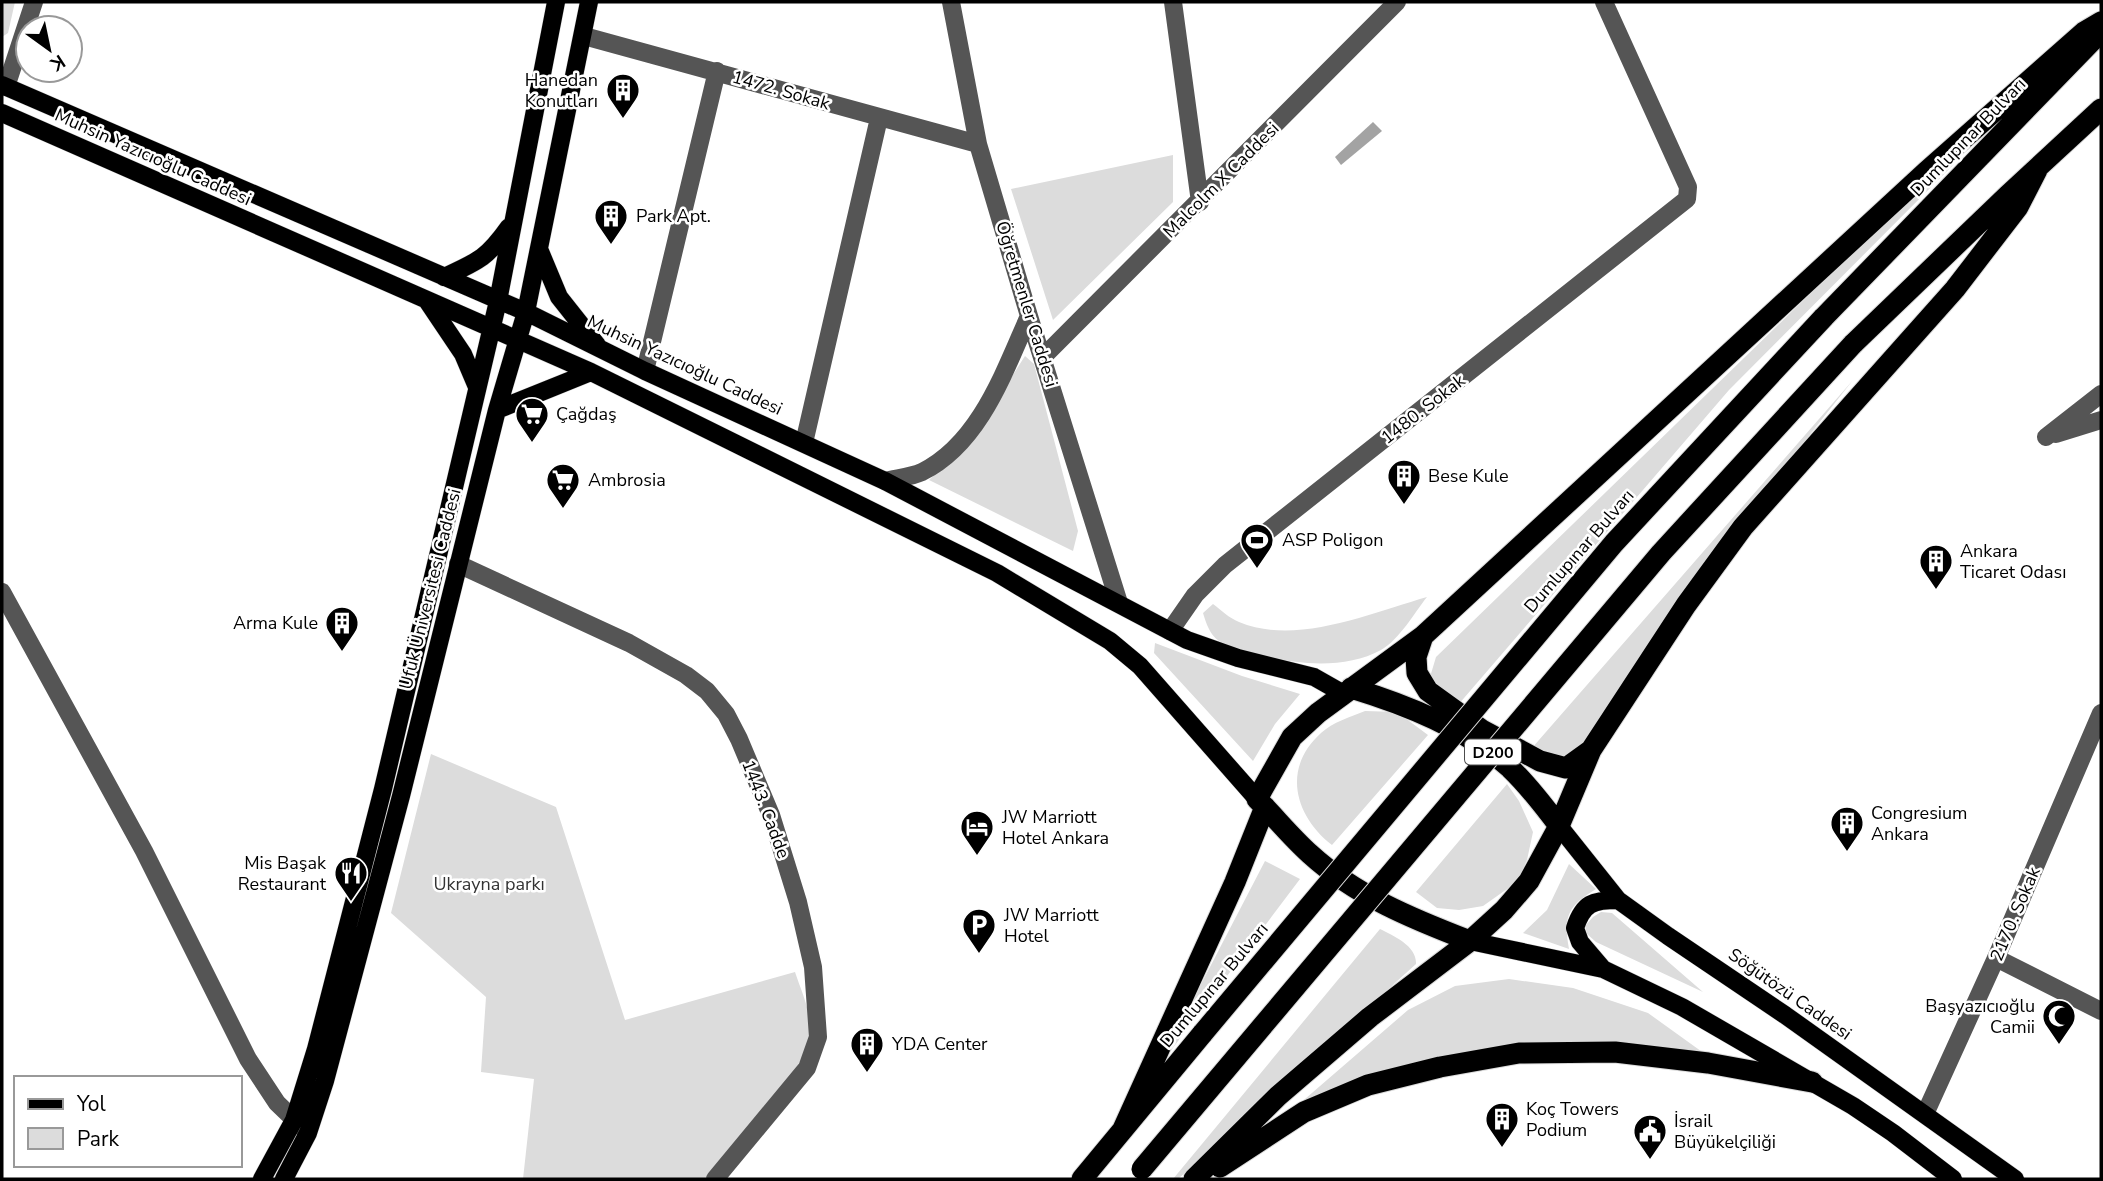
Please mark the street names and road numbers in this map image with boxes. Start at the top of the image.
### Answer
street label: 1472. Sokak [729,65,834,116]
street label: Dumlupınar Bulvarı [1905,72,2031,202]
street label: Muhsin Yazıcıoğlu Caddesi [51,103,255,211]
street label: Malcolm X Caddesi [1158,117,1284,243]
street label: Öğretmenler Caddesi [990,218,1064,390]
street label: Muhsin Yazıcıoğlu Caddesi [584,309,786,421]
street label: 1480. Sokak [1376,368,1471,449]
street label: Dumlupınar Bulvarı [1519,484,1639,618]
street label: Ufuk Üniversitesi Caddesi [393,486,467,692]
road number: D200 [1465,740,1521,764]
street label: 1443. Cadde [736,756,796,862]
street label: 2170. Sokak [1984,862,2046,965]
street label: Dumlupınar Bulvarı [1155,917,1273,1053]
street label: Söğütözü Caddesi [1723,942,1857,1046]

